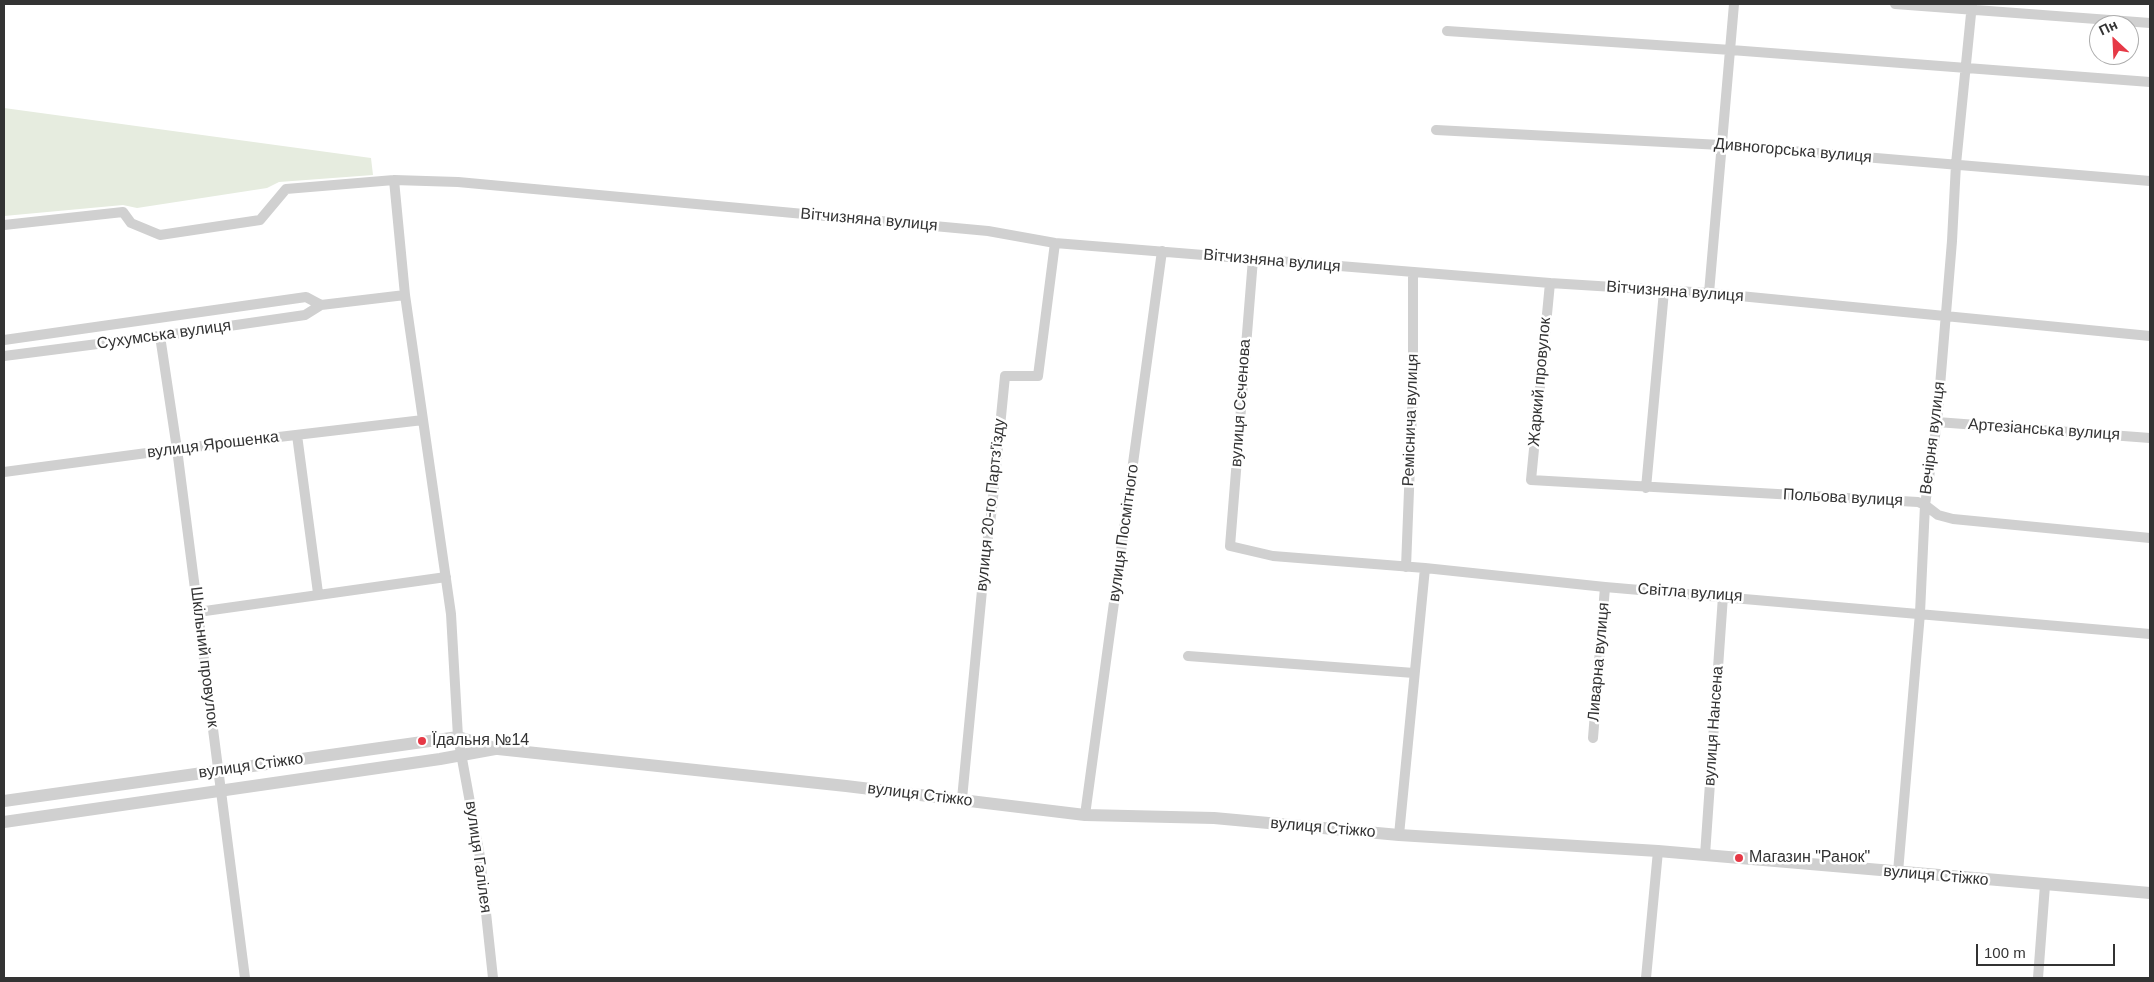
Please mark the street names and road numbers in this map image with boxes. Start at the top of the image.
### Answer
street label: Дивногорська вулиця [1713,135,1873,167]
street label: Вітчизняна вулиця [800,204,938,236]
street label: Вітчизняна вулиця [1203,245,1341,277]
street label: Вітчизняна вулиця [1606,278,1744,306]
street label: Сухумська вулиця [96,316,232,354]
street label: Жаркий провулок [1525,317,1555,447]
street label: вулиця Сєченова [1227,338,1255,468]
street label: Реміснича вулиця [1399,353,1423,487]
street label: Вечірня вулиця [1917,380,1949,496]
street label: Артезіанська вулиця [1967,415,2121,445]
street label: вулиця 20-го Партз'їзду [972,418,1010,592]
street label: вулиця Ярошенка [146,427,280,463]
street label: вулиця Посмітного [1105,463,1143,603]
street label: Польова вулиця [1782,485,1904,511]
street label: Світла вулиця [1637,580,1743,606]
street label: Шкільний провулок [186,585,222,729]
street label: Ливарна вулиця [1584,602,1614,722]
street label: вулиця Нансена [1700,665,1728,787]
street label: вулиця Стіжко [197,749,305,783]
street label: вулиця Стіжко [866,779,974,811]
street label: вулиця Галілея [461,800,495,914]
street label: вулиця Стіжко [1270,814,1376,842]
street label: вулиця Стіжко [1883,862,1989,890]

